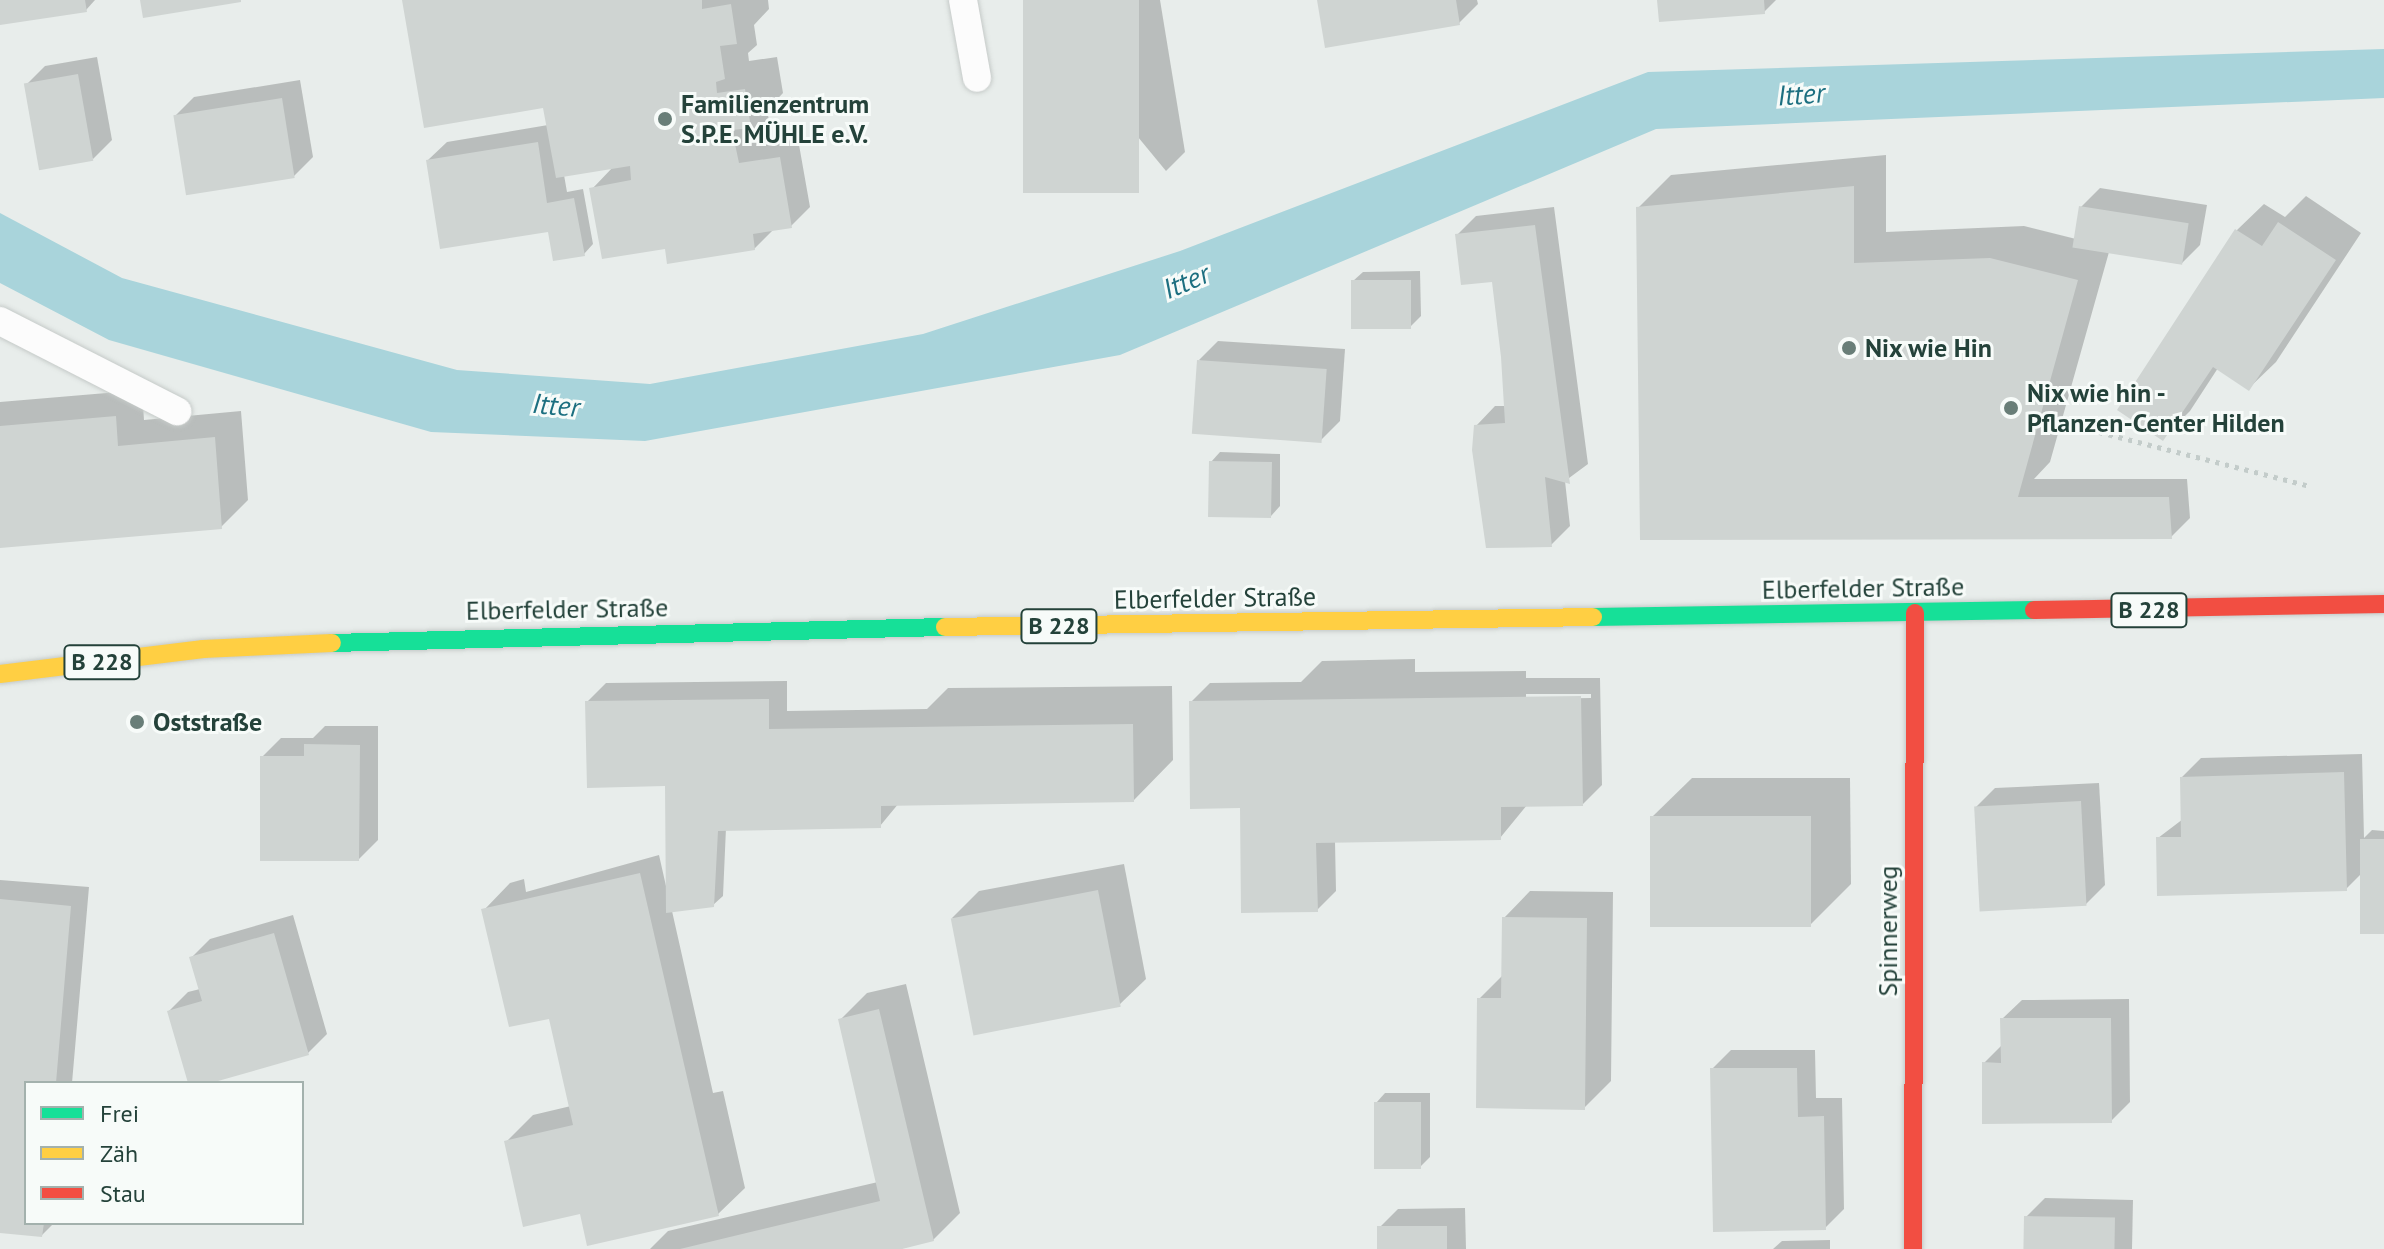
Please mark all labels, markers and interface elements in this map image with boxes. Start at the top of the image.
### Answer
water label: Itter [1776,76,1826,112]
place label: Familienzentrum S.P.E. MÜHLE e.V. [681,88,870,150]
marker: Familienzentrum S.P.E. MÜHLE e.V. [656,110,674,128]
water label: Itter [1158,256,1214,306]
place label: Nix wie Hin [1865,332,1993,364]
marker: Nix wie Hin [1840,339,1858,357]
place label: Nix wie hin - Pflanzen-Center Hilden [2027,377,2285,438]
water label: Itter [531,386,581,424]
marker: Nix wie hin - Pflanzen-Center Hilden [2002,399,2020,417]
street label: Elberfelder Straße [1762,571,1964,605]
street label: Elberfelder Straße [1114,581,1316,615]
road number: B 228 [2109,590,2189,630]
street label: Elberfelder Straße [466,592,668,626]
road number: B 228 [1019,606,1099,646]
road number: B 228 [62,642,142,682]
place label: Oststraße [153,706,262,738]
marker: Oststraße [128,713,146,731]
street label: Spinnerweg [1872,865,1904,997]
legend [24,1081,304,1225]
text: Frei [100,1098,139,1129]
text: Zäh [100,1138,138,1169]
text: Stau [100,1178,146,1209]

